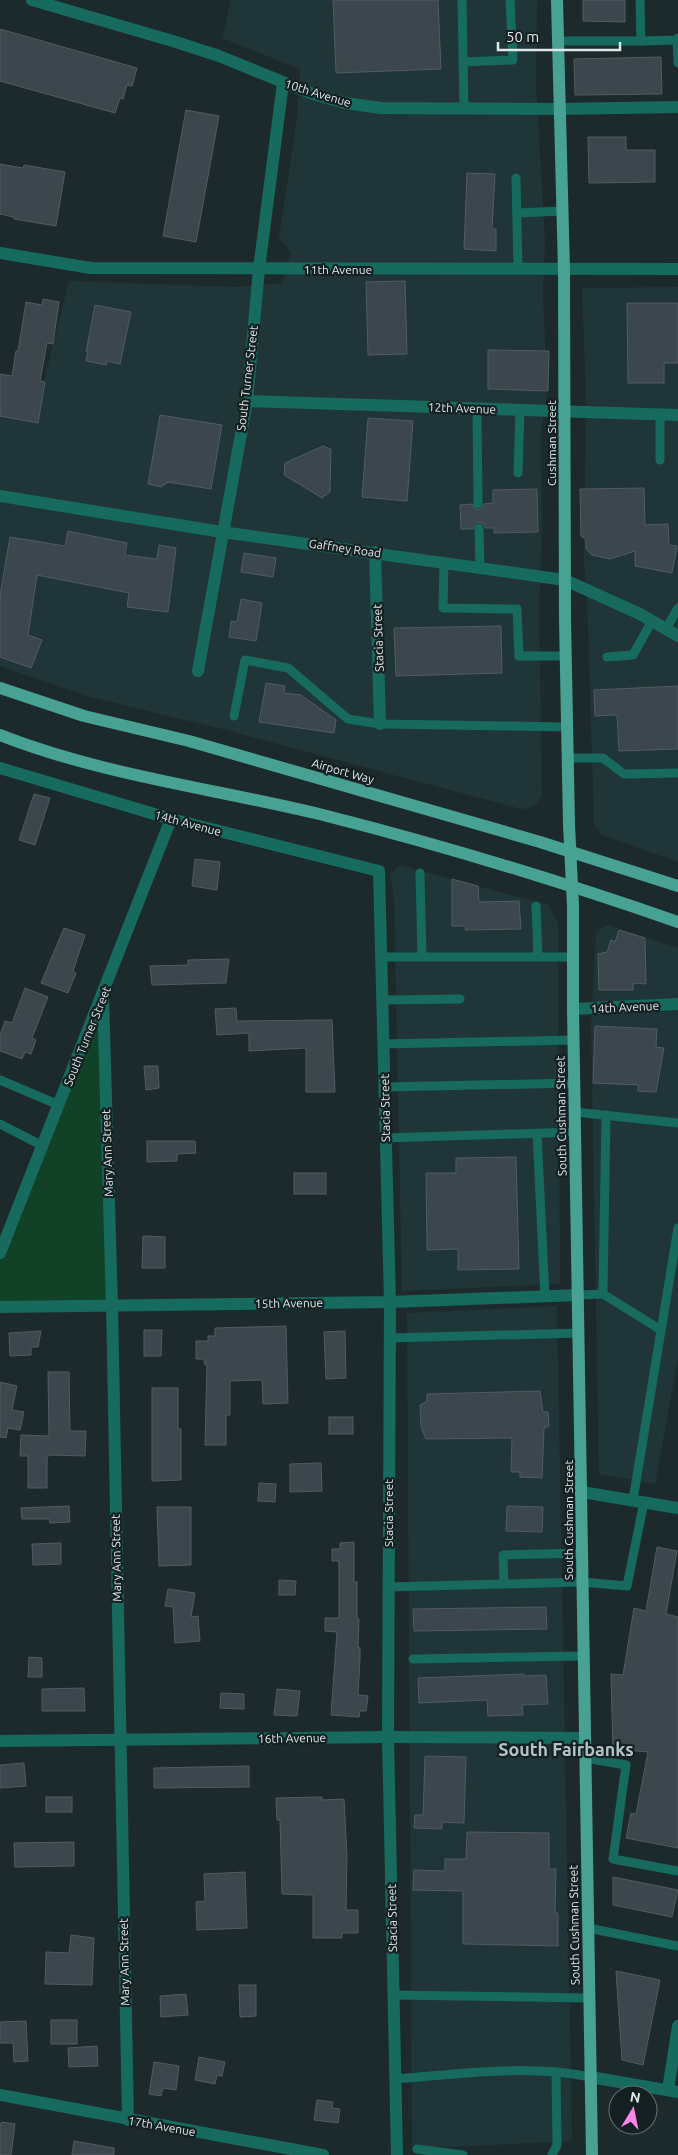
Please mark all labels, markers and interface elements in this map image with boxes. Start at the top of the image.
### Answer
scale bar [498,20,620,52]
text: 50 m [506,28,539,45]
street label: 10th Avenue [283,77,353,109]
street label: 11th Avenue [304,263,372,276]
street label: South Turner Street [234,324,260,432]
street label: 12th Avenue [428,400,496,416]
street label: Cushman Street [545,400,558,486]
street label: Gaffney Road [308,536,382,560]
street label: Stacia Street [370,603,386,672]
street label: Airport Way [310,756,376,786]
street label: 14th Avenue [153,808,223,838]
street label: South Turner Street [61,984,113,1088]
street label: 14th Avenue [591,999,659,1015]
street label: South Cushman Street [553,1055,569,1176]
street label: Stacia Street [378,1074,392,1142]
street label: Mary Ann Street [99,1109,115,1197]
street label: 15th Avenue [255,1296,323,1310]
street label: South Cushman Street [562,1460,575,1580]
street label: Stacia Street [382,1479,395,1547]
street label: Mary Ann Street [109,1514,123,1602]
street label: 16th Avenue [258,1731,326,1745]
district label: South Fairbanks [498,1739,634,1759]
street label: South Cushman Street [566,1864,582,1985]
street label: Stacia Street [385,1884,399,1952]
street label: Mary Ann Street [117,1918,131,2006]
north arrow [608,2085,658,2135]
text: N [629,2088,642,2106]
street label: 17th Avenue [127,2114,197,2138]

